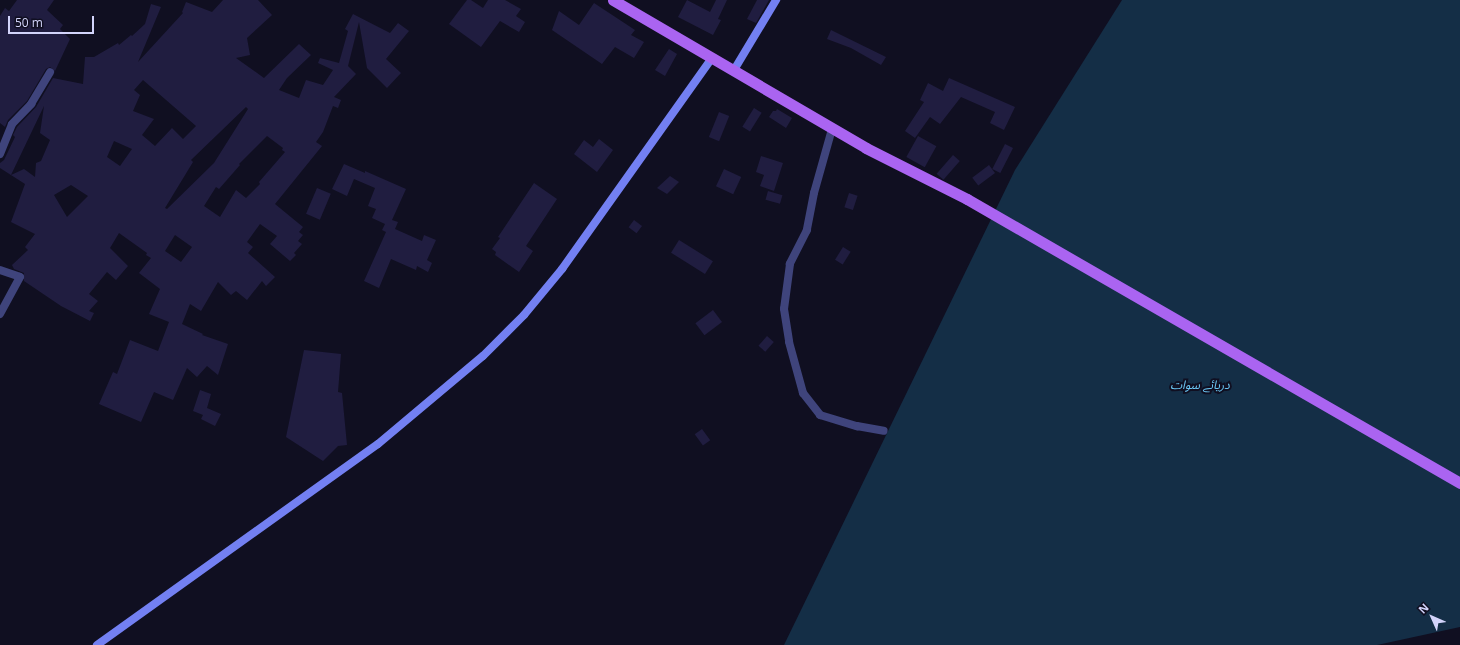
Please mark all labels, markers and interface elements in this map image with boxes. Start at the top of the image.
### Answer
scale bar [10,8,96,34]
text: 50 m [15,14,43,31]
water label: دریائے سوات [1170,378,1230,392]
north arrow [1412,597,1452,637]
text: N [1415,600,1432,617]

